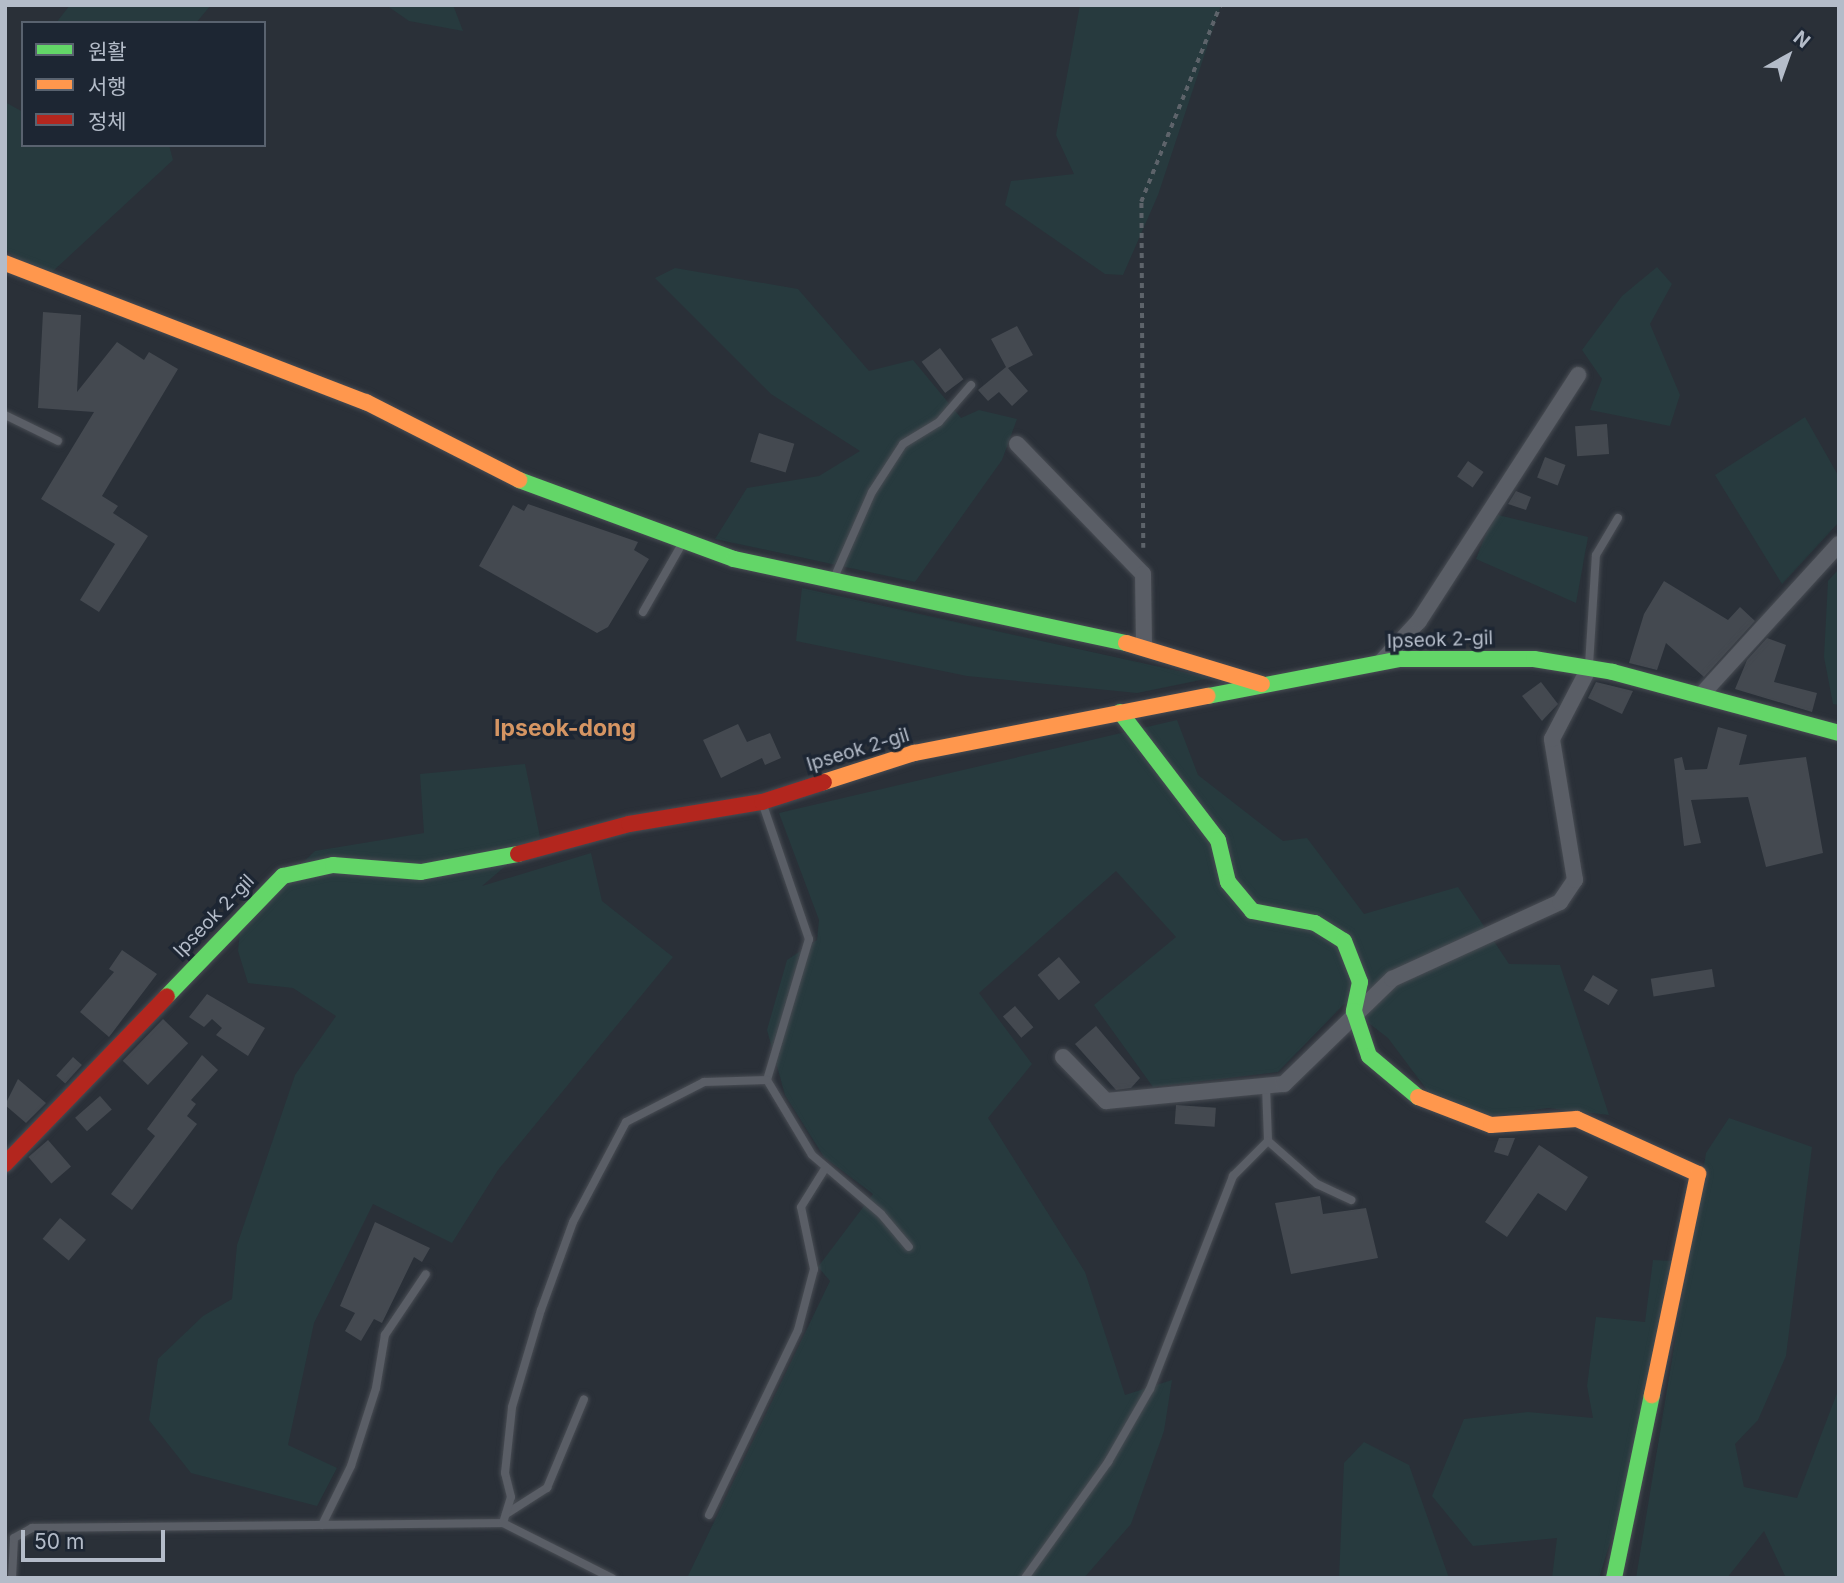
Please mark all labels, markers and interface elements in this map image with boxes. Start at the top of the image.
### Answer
legend [21,21,266,147]
north arrow [1753,21,1823,91]
text: N [1789,26,1815,53]
text: 원활 [88,39,127,64]
text: 서행 [88,74,127,99]
text: 정체 [88,109,127,134]
street label: Ipseok 2-gil [1387,627,1493,653]
district label: Ipseok-dong [494,714,636,742]
street label: Ipseok 2-gil [804,724,912,776]
street label: Ipseok 2-gil [169,870,259,962]
scale bar [24,1516,168,1560]
text: 50 m [34,1529,84,1554]

